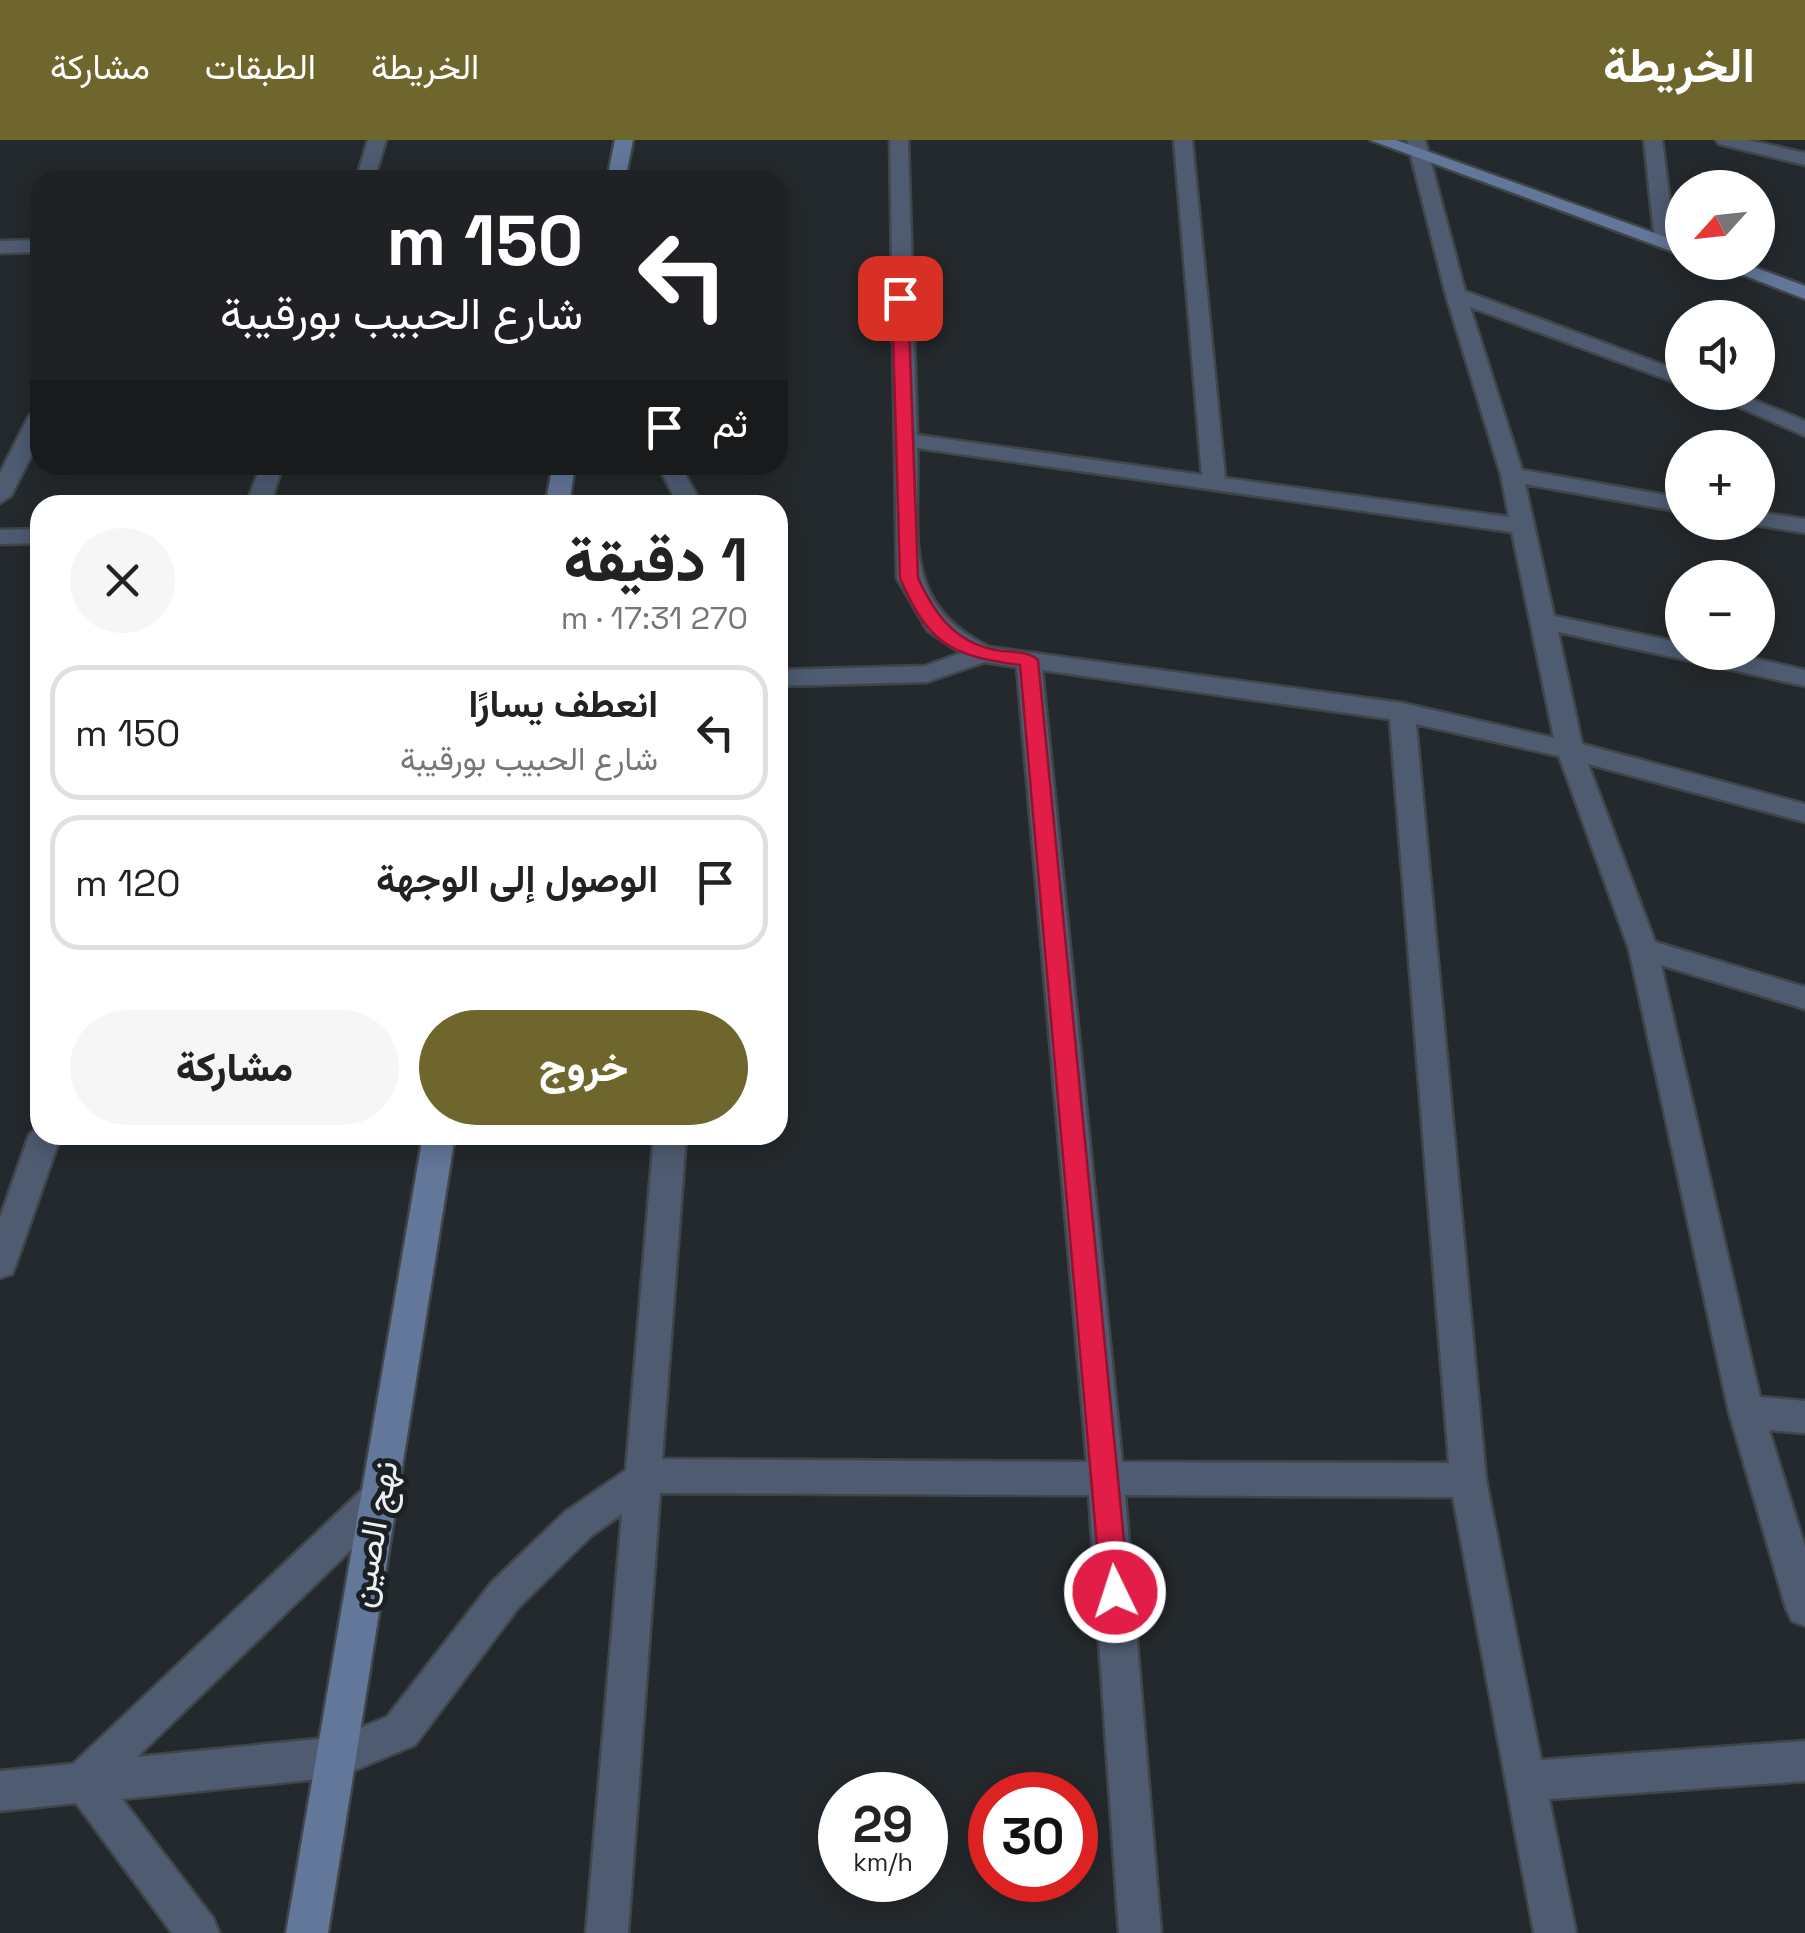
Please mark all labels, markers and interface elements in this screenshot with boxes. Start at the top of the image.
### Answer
text: الخريطة [1603,35,1755,96]
text: مشاركة [50,45,150,89]
text: الطبقات [205,45,316,89]
text: الخريطة [371,45,479,89]
north arrow [1665,170,1775,280]
map controls [1665,170,1775,670]
text: 150 m [386,196,583,285]
icon: left [618,210,748,340]
pin [858,256,943,341]
icon: arrive [873,271,928,326]
text: شارع الحبيب بورقيبة [220,285,583,342]
button: sound [1665,300,1775,410]
icon: arrive [637,400,692,455]
text: ثم [712,400,748,448]
button: + [1665,430,1775,540]
text: 1 دقيقة [564,522,748,599]
button: close [70,528,175,633]
button: − [1665,560,1775,670]
text: 270 m · 17:31 [561,598,748,638]
text: انعطف يسارًا [468,680,658,728]
icon: left [688,705,743,760]
text: 150 m [75,709,180,757]
text: شارع الحبيب بورقيبة [400,739,658,779]
text: الوصول إلى الوجهة [376,855,658,903]
icon: arrive [688,855,743,910]
text: 120 m [75,859,181,907]
button: مشاركة [70,1010,399,1125]
button: خروج [419,1010,748,1125]
street label: نهج الصين [338,1457,409,1611]
position arrow [1063,1540,1167,1644]
speed limit sign: 30 [968,1772,1098,1902]
text: 29 [853,1793,913,1857]
text: km/h [853,1846,913,1878]

